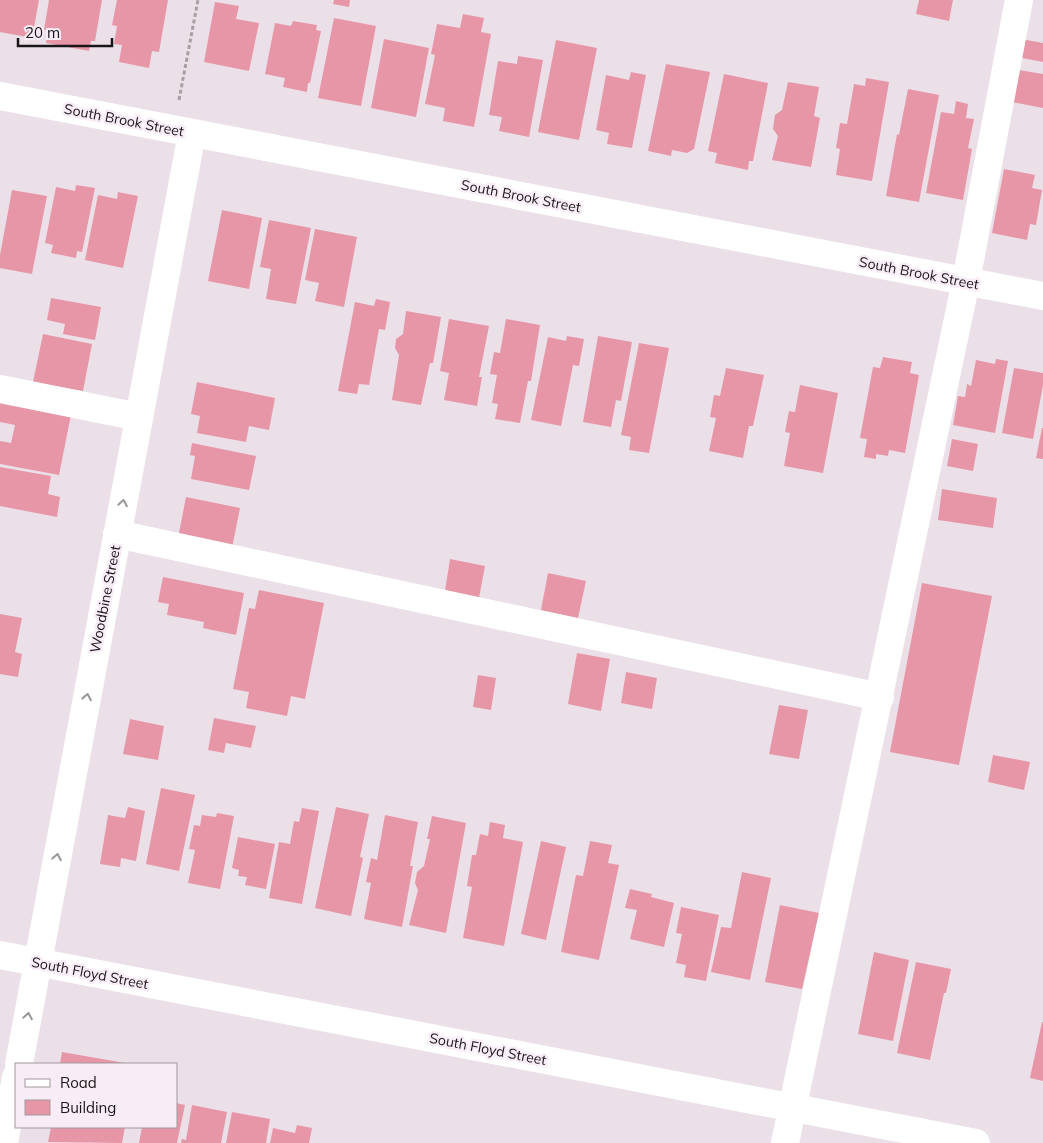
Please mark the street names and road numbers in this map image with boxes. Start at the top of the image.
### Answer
street label: South Brook Street [63,100,186,140]
street label: South Brook Street [460,176,583,216]
street label: South Brook Street [858,253,981,293]
street label: Woodbine Street [86,544,124,654]
street label: South Floyd Street [30,953,150,993]
street label: South Floyd Street [428,1029,548,1069]

